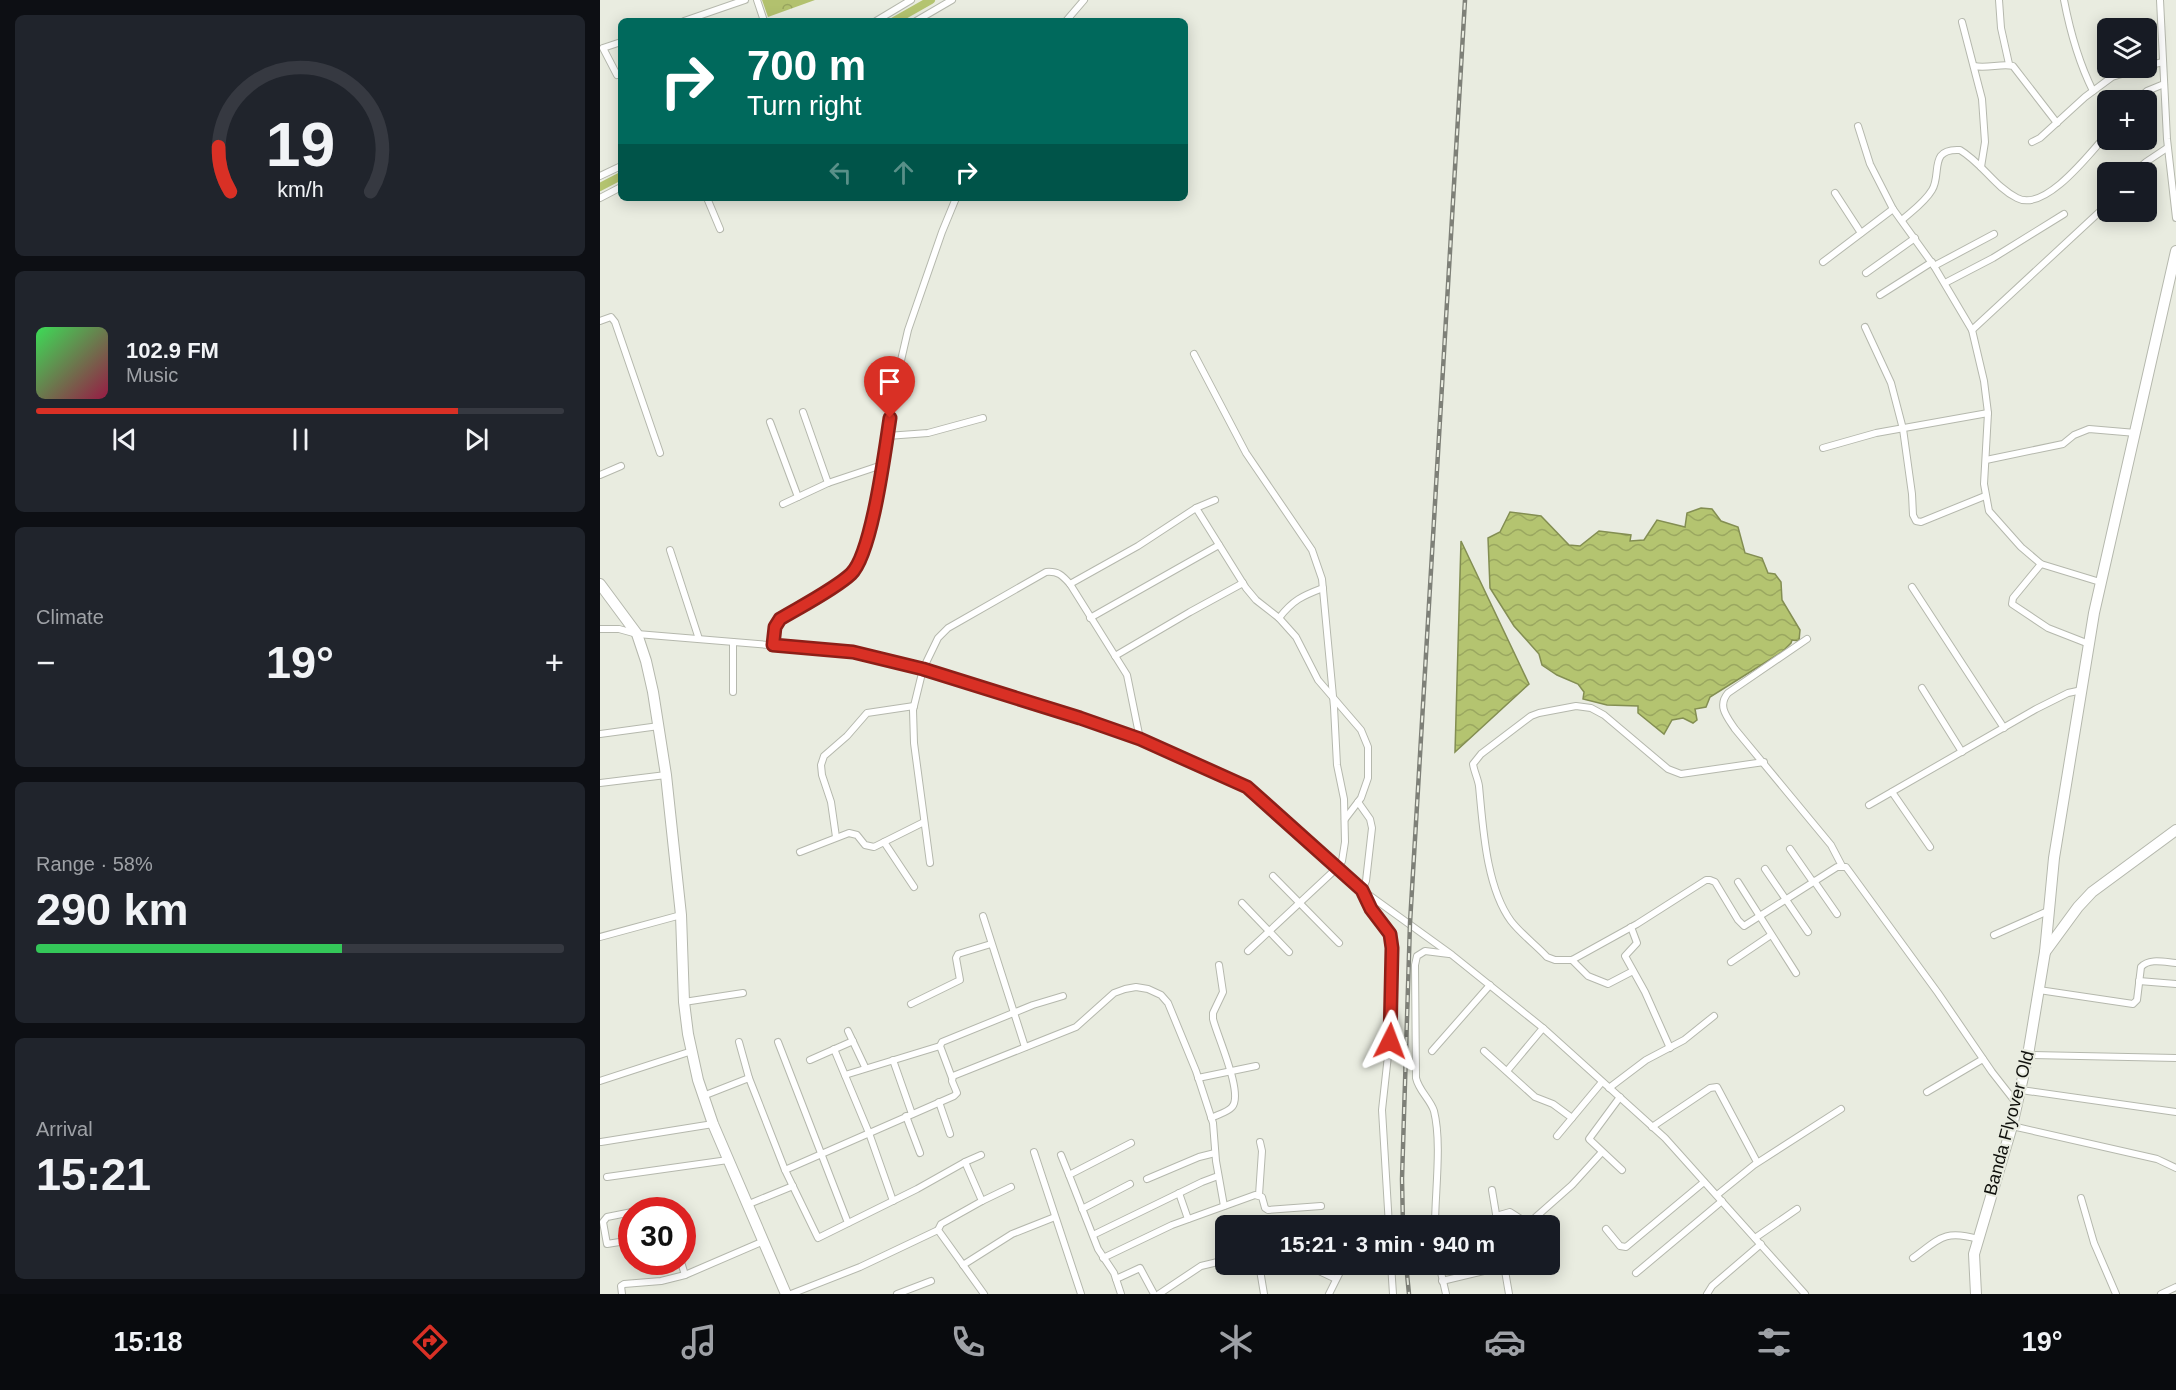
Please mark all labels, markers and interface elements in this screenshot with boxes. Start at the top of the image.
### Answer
map controls [2097,18,2157,222]
button: layers [2097,18,2157,78]
icon: right [648,42,726,120]
text: 700 m [747,42,866,89]
button: + [2097,90,2157,150]
text: Turn right [747,91,862,121]
text: 19 [265,111,335,180]
icon: left [824,156,857,189]
icon: ahead [887,156,920,189]
icon: right [950,156,983,189]
button: − [2097,162,2157,222]
text: km/h [277,179,323,203]
text: 102.9 FM [126,338,219,363]
pin [864,356,915,418]
text: Music [126,364,178,386]
icon: arrive [873,365,906,398]
icon: previous [108,423,141,456]
icon: pause [284,423,317,456]
icon: next [460,423,493,456]
text: Climate [36,606,104,628]
text: 19° [266,637,334,688]
text: − [36,644,55,681]
text: + [545,644,564,681]
text: Range · 58% [36,853,153,875]
text: 290 km [36,884,189,935]
position arrow [1358,1009,1422,1073]
street label: Banda Flyover Old [1980,1048,2038,1198]
text: Arrival [36,1118,93,1140]
text: 15:21 [36,1149,151,1200]
speed limit sign: 30 [618,1197,696,1275]
text: 15:21 · 3 min · 940 m [1280,1232,1495,1257]
icon: directions [409,1321,451,1363]
icon: music [678,1321,720,1363]
icon: phone [947,1321,989,1363]
icon: climate [1215,1321,1257,1363]
icon: car [1484,1321,1526,1363]
icon: filters [1753,1321,1795,1363]
text: 15:18 [113,1327,182,1357]
text: 19° [2022,1327,2063,1357]

